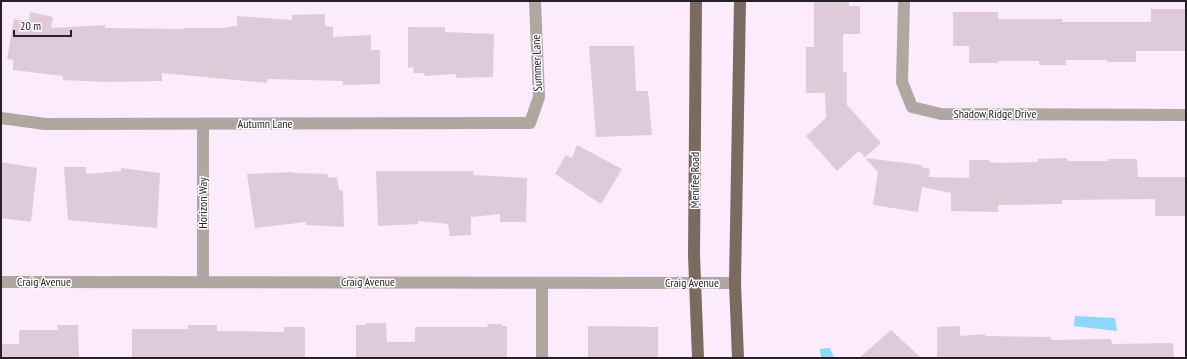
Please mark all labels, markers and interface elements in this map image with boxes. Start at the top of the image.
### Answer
scale bar [14,12,71,38]
text: 20 m [20,18,41,33]
street label: Summer Lane [528,34,545,92]
street label: Shadow Ridge Drive [954,106,1037,121]
street label: Autumn Lane [238,116,292,131]
street label: Menifee Road [687,152,702,208]
street label: Horizon Way [195,177,210,229]
street label: Craig Avenue [17,274,71,289]
street label: Craig Avenue [341,274,395,289]
street label: Craig Avenue [665,275,719,290]

